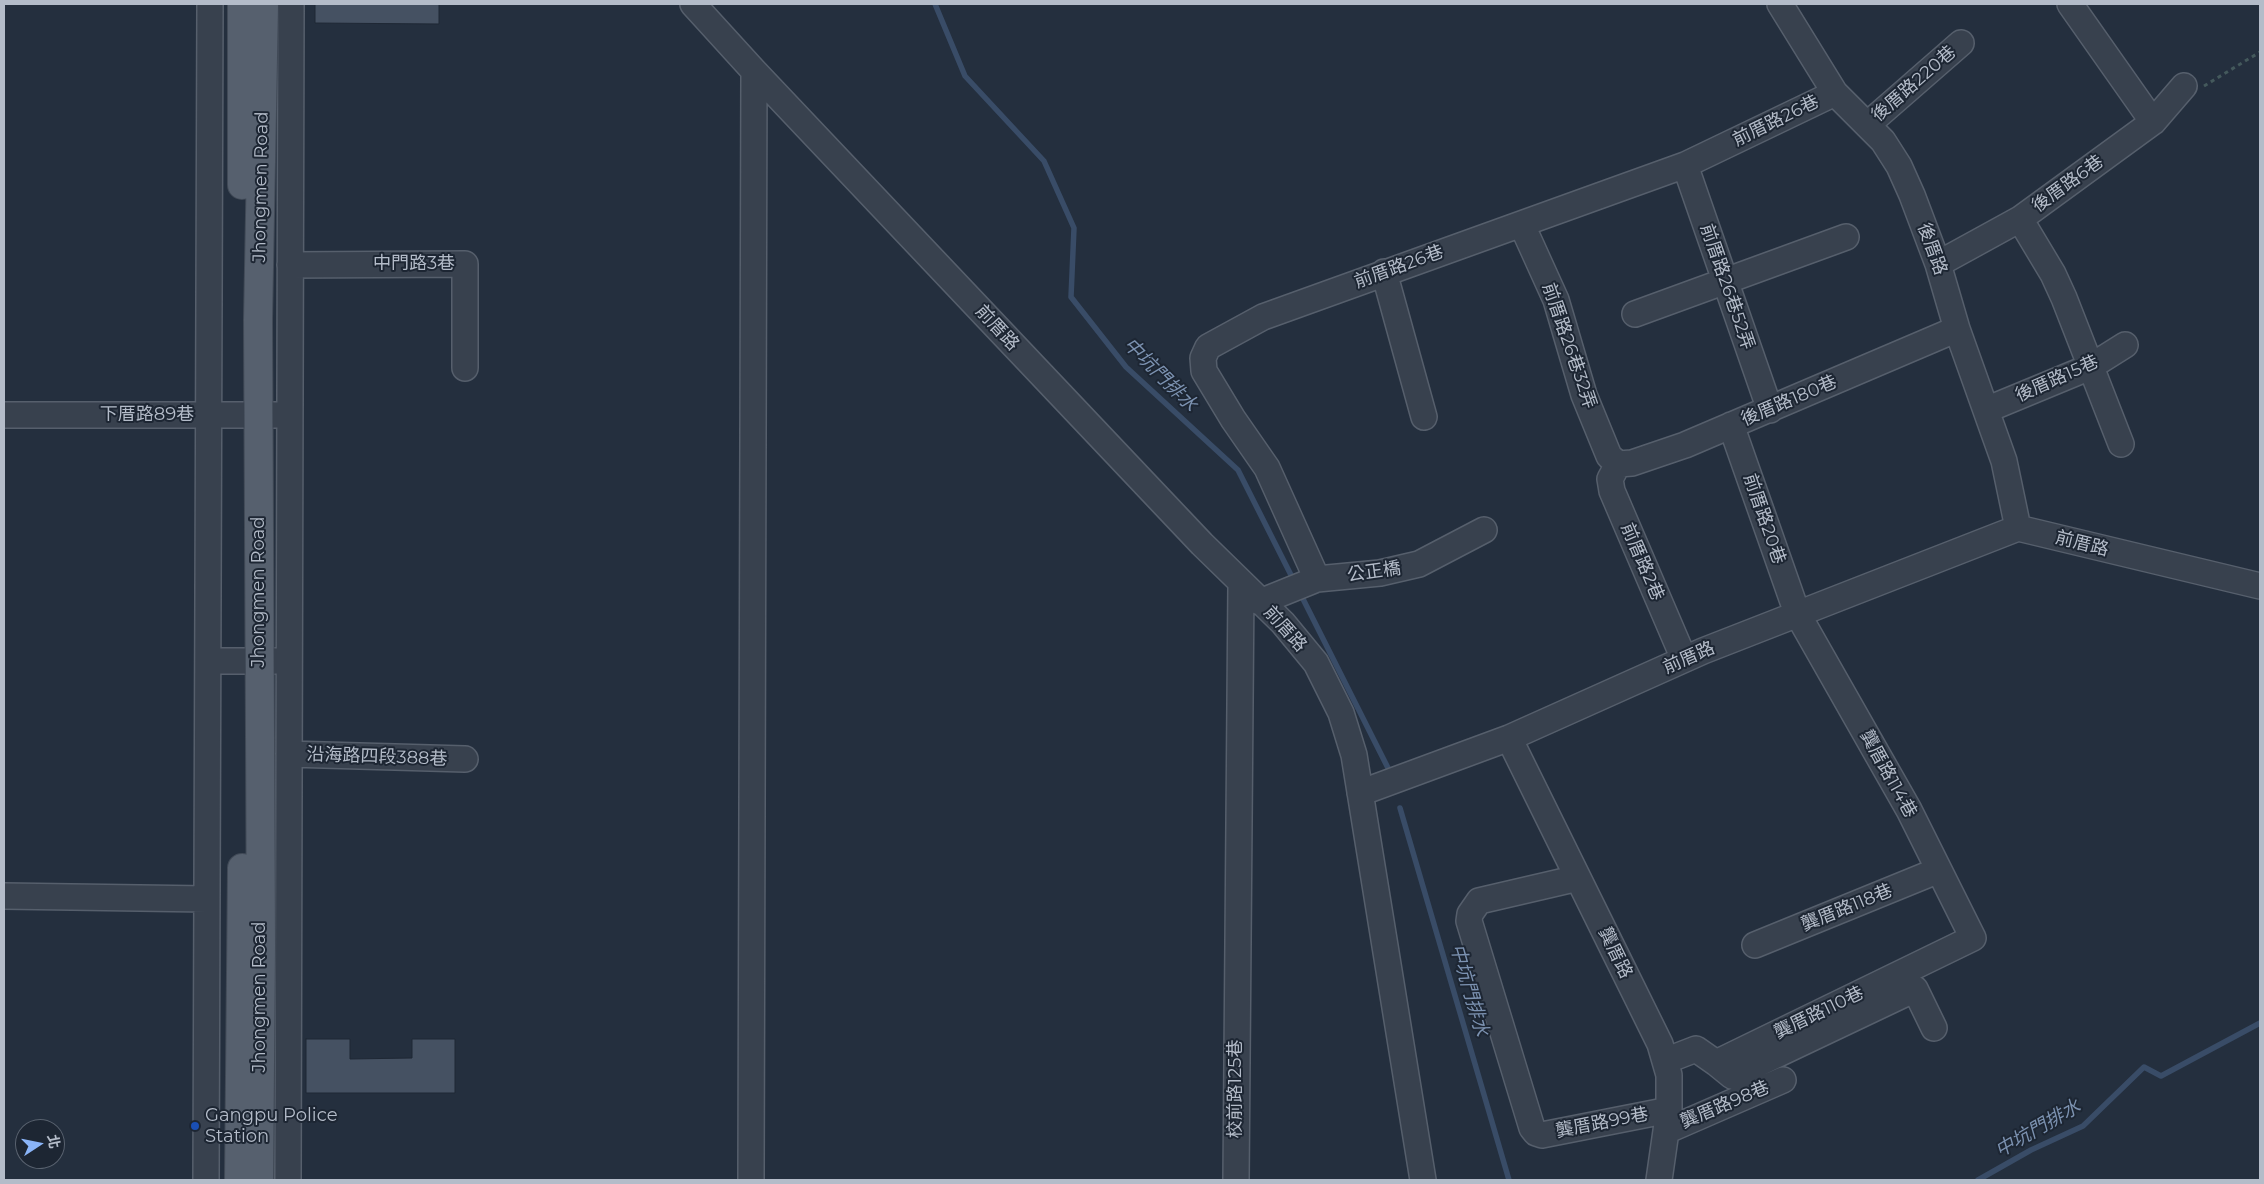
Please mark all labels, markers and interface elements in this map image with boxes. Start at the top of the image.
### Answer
street label: 後厝路220巷 [1868,42,1960,126]
street label: 前厝路26巷 [1729,91,1823,151]
street label: Jhongmen Road [249,111,273,263]
street label: 後厝路6巷 [2028,151,2108,217]
street label: 後厝路 [1913,220,1951,278]
street label: 前厝路26巷52弄 [1695,221,1759,353]
street label: 前厝路26巷 [1352,241,1446,293]
street label: 中門路3巷 [373,253,455,275]
street label: 前厝路26巷32弄 [1537,280,1601,412]
street label: 前厝路 [971,301,1023,355]
water label: 中坑門排水 [1118,333,1202,417]
street label: 後厝路15巷 [2012,351,2102,407]
street label: 後厝路180巷 [1738,371,1840,431]
street label: 下厝路89巷 [100,404,194,426]
street label: 前厝路20巷 [1738,471,1790,567]
street label: Jhongmen Road [248,517,270,667]
street label: 前厝路2巷 [1616,520,1668,604]
street label: 前厝路 [2053,527,2111,561]
street label: 公正橋 [1346,558,1402,586]
street label: 前厝路 [1259,602,1311,656]
street label: 前厝路 [1660,637,1718,679]
street label: 龔厝路114巷 [1855,726,1921,822]
street label: 沿海路四段388巷 [306,744,448,770]
street label: 龔厝路118巷 [1798,880,1896,936]
street label: Jhongmen Road [249,922,271,1072]
street label: 龔厝路 [1593,924,1637,982]
water label: 中坑門排水 [1445,941,1493,1039]
street label: 龔厝路110巷 [1771,982,1867,1044]
street label: 校前路125巷 [1225,1040,1247,1138]
street label: 龔厝路98巷 [1677,1077,1773,1133]
water label: 中坑門排水 [1991,1095,2085,1163]
street label: 龔厝路99巷 [1554,1103,1650,1143]
place label: Gangpu Police Station [205,1105,338,1148]
north arrow [15,1119,65,1169]
marker: Gangpu Police Station [189,1120,201,1132]
text: 北 [44,1133,64,1150]

